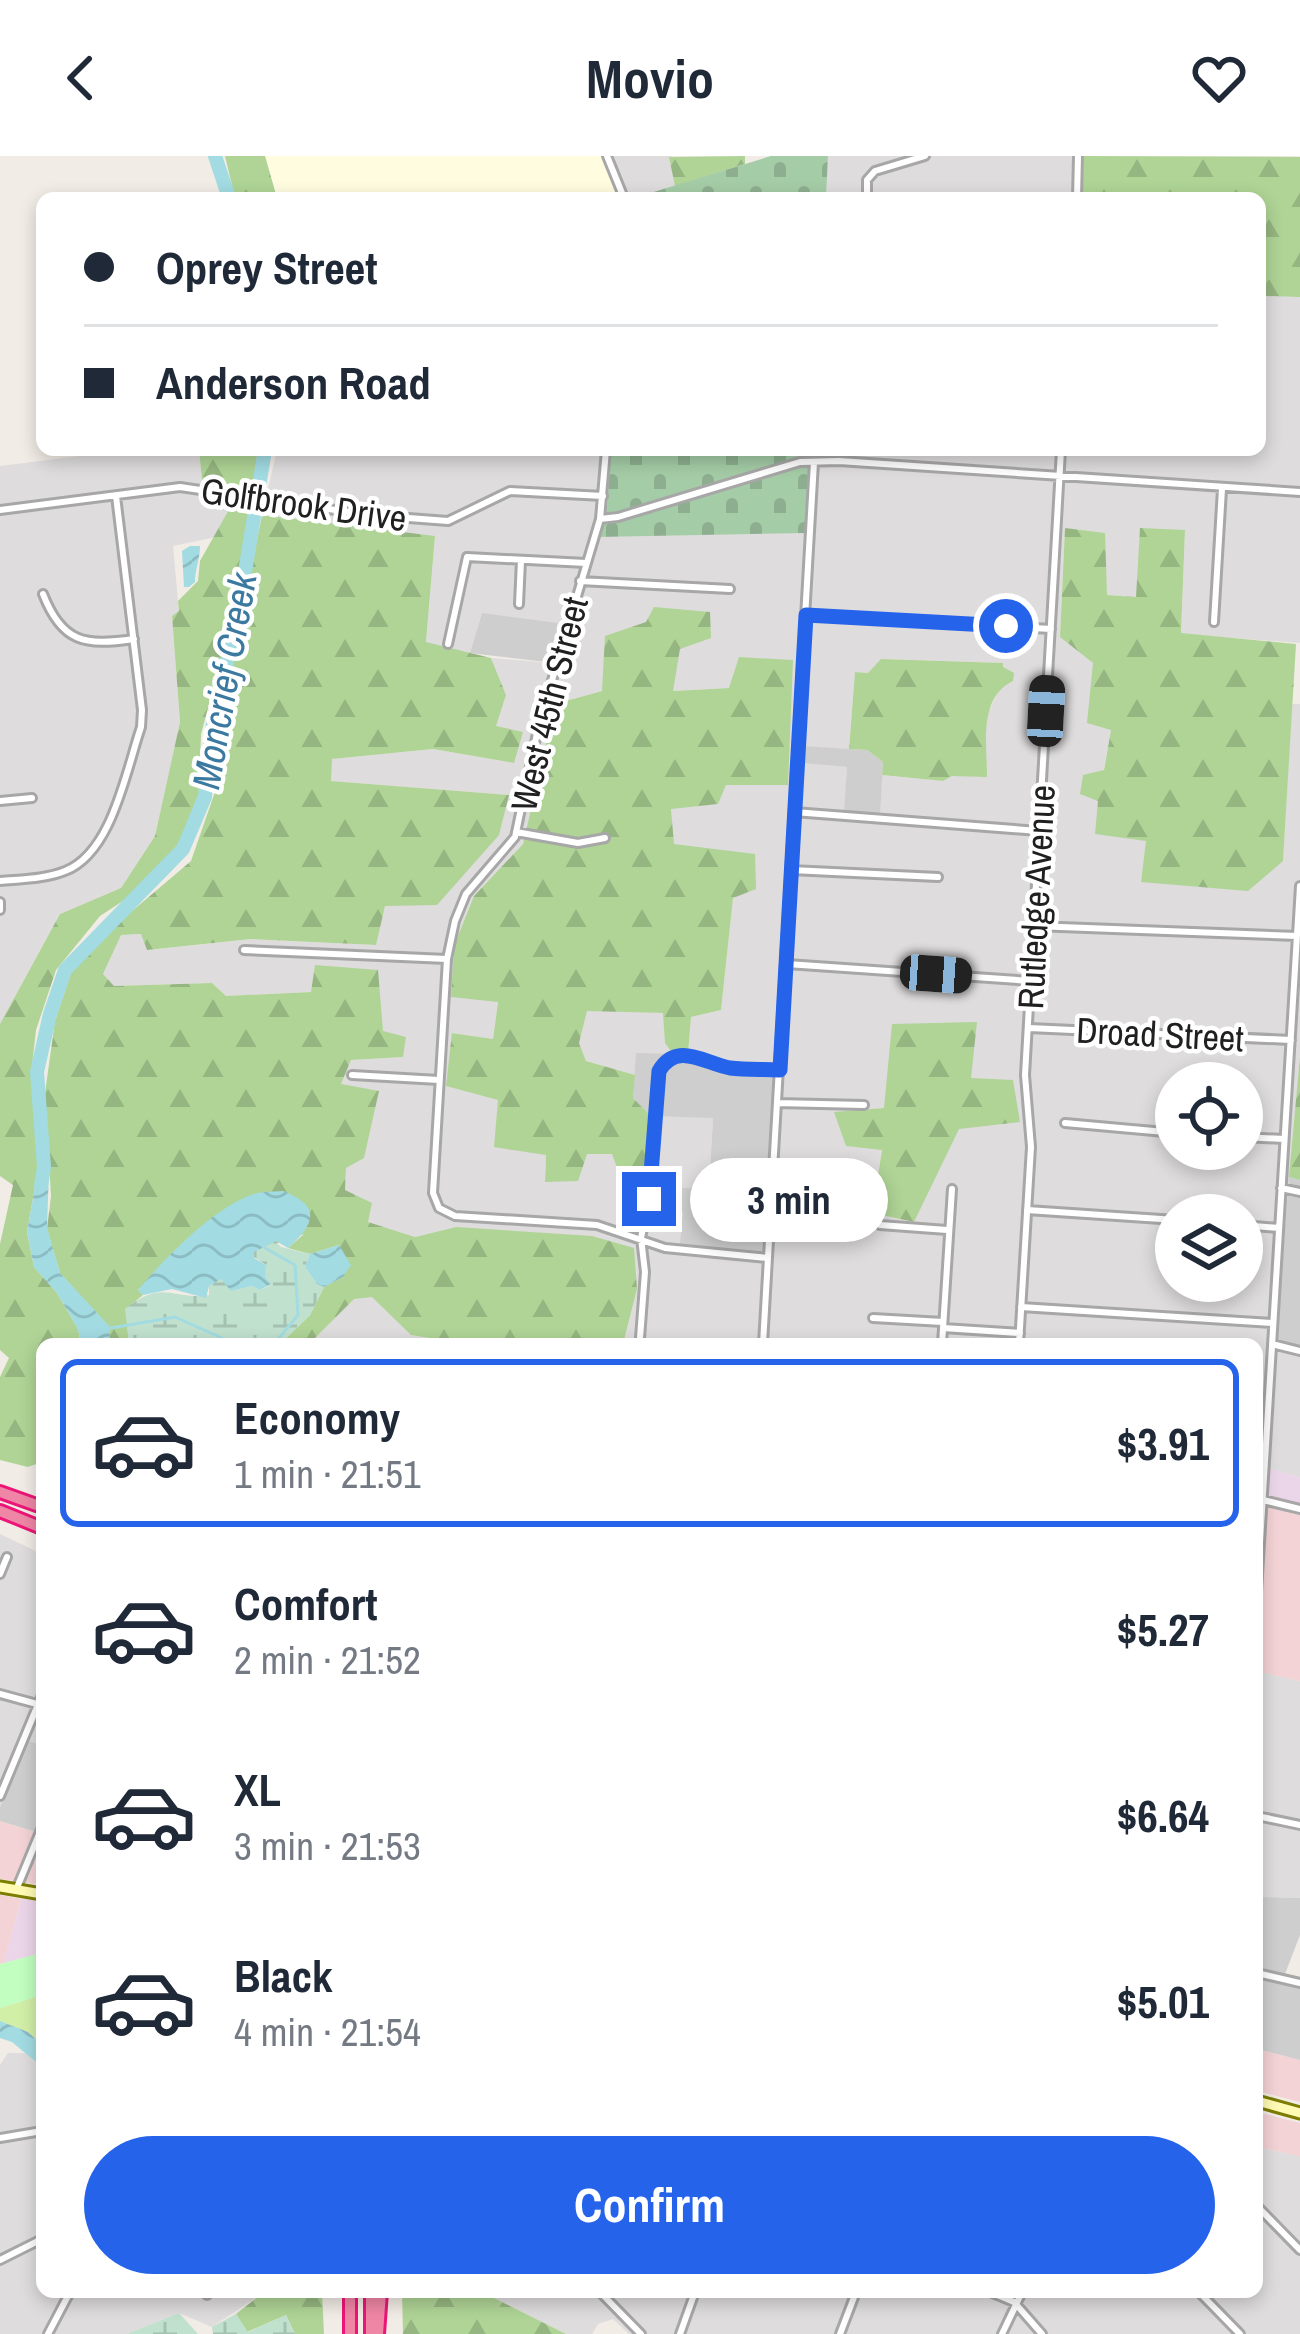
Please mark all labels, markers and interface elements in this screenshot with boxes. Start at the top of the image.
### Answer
text: Movio [586,42,714,115]
icon: back [48,45,114,111]
icon: heart [1186,45,1252,111]
text: Oprey Street [156,237,378,298]
text: Anderson Road [156,352,431,413]
street label: Golfbrook Drive [198,466,410,542]
water label: Moncrief Creek [179,568,269,793]
street label: West 45th Street [499,592,599,816]
route start [979,599,1033,653]
car [1026,674,1066,748]
street label: Rutledge Avenue [1006,784,1066,1010]
car [899,954,973,994]
street label: Droad Street [1075,1006,1245,1062]
map controls [1155,1062,1263,1302]
button: locate [1155,1062,1263,1170]
callout: 3 min [691,1157,889,1241]
route end [622,1172,676,1226]
text: 3 min [747,1174,831,1226]
button: layers [1155,1194,1263,1302]
text: Economy [234,1387,400,1448]
icon: car [90,1389,198,1497]
text: $3.91 [1117,1413,1209,1474]
text: 1 min · 21:51 [234,1448,421,1500]
text: Comfort [234,1573,377,1634]
icon: car [90,1575,198,1683]
text: $5.27 [1117,1599,1209,1660]
text: 2 min · 21:52 [234,1634,421,1686]
text: XL [234,1759,281,1820]
icon: car [90,1761,198,1869]
text: $6.64 [1117,1785,1209,1846]
text: 3 min · 21:53 [234,1820,421,1872]
text: Black [234,1945,332,2006]
icon: car [90,1947,198,2055]
text: $5.01 [1117,1971,1209,2032]
text: 4 min · 21:54 [234,2006,421,2058]
button: Confirm [84,2136,1215,2274]

